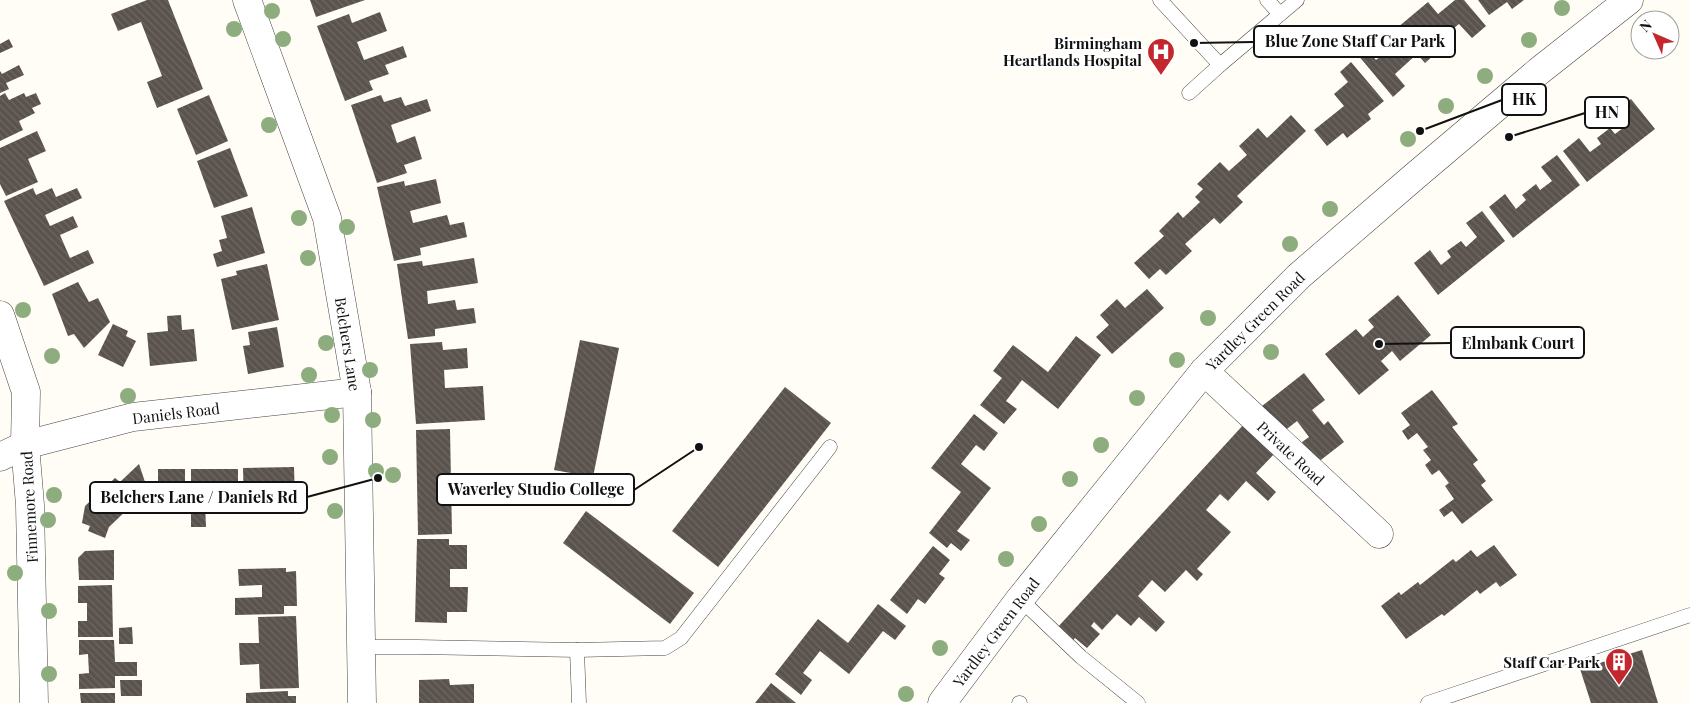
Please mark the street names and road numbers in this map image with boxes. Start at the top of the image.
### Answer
street label: Yardley Green Road [1201,267,1309,375]
street label: Belchers Lane [331,296,365,392]
street label: Daniels Road [131,398,221,428]
street label: Private Road [1253,417,1329,490]
street label: Finnemore Road [16,450,42,563]
street label: Yardley Green Road [948,573,1044,691]

